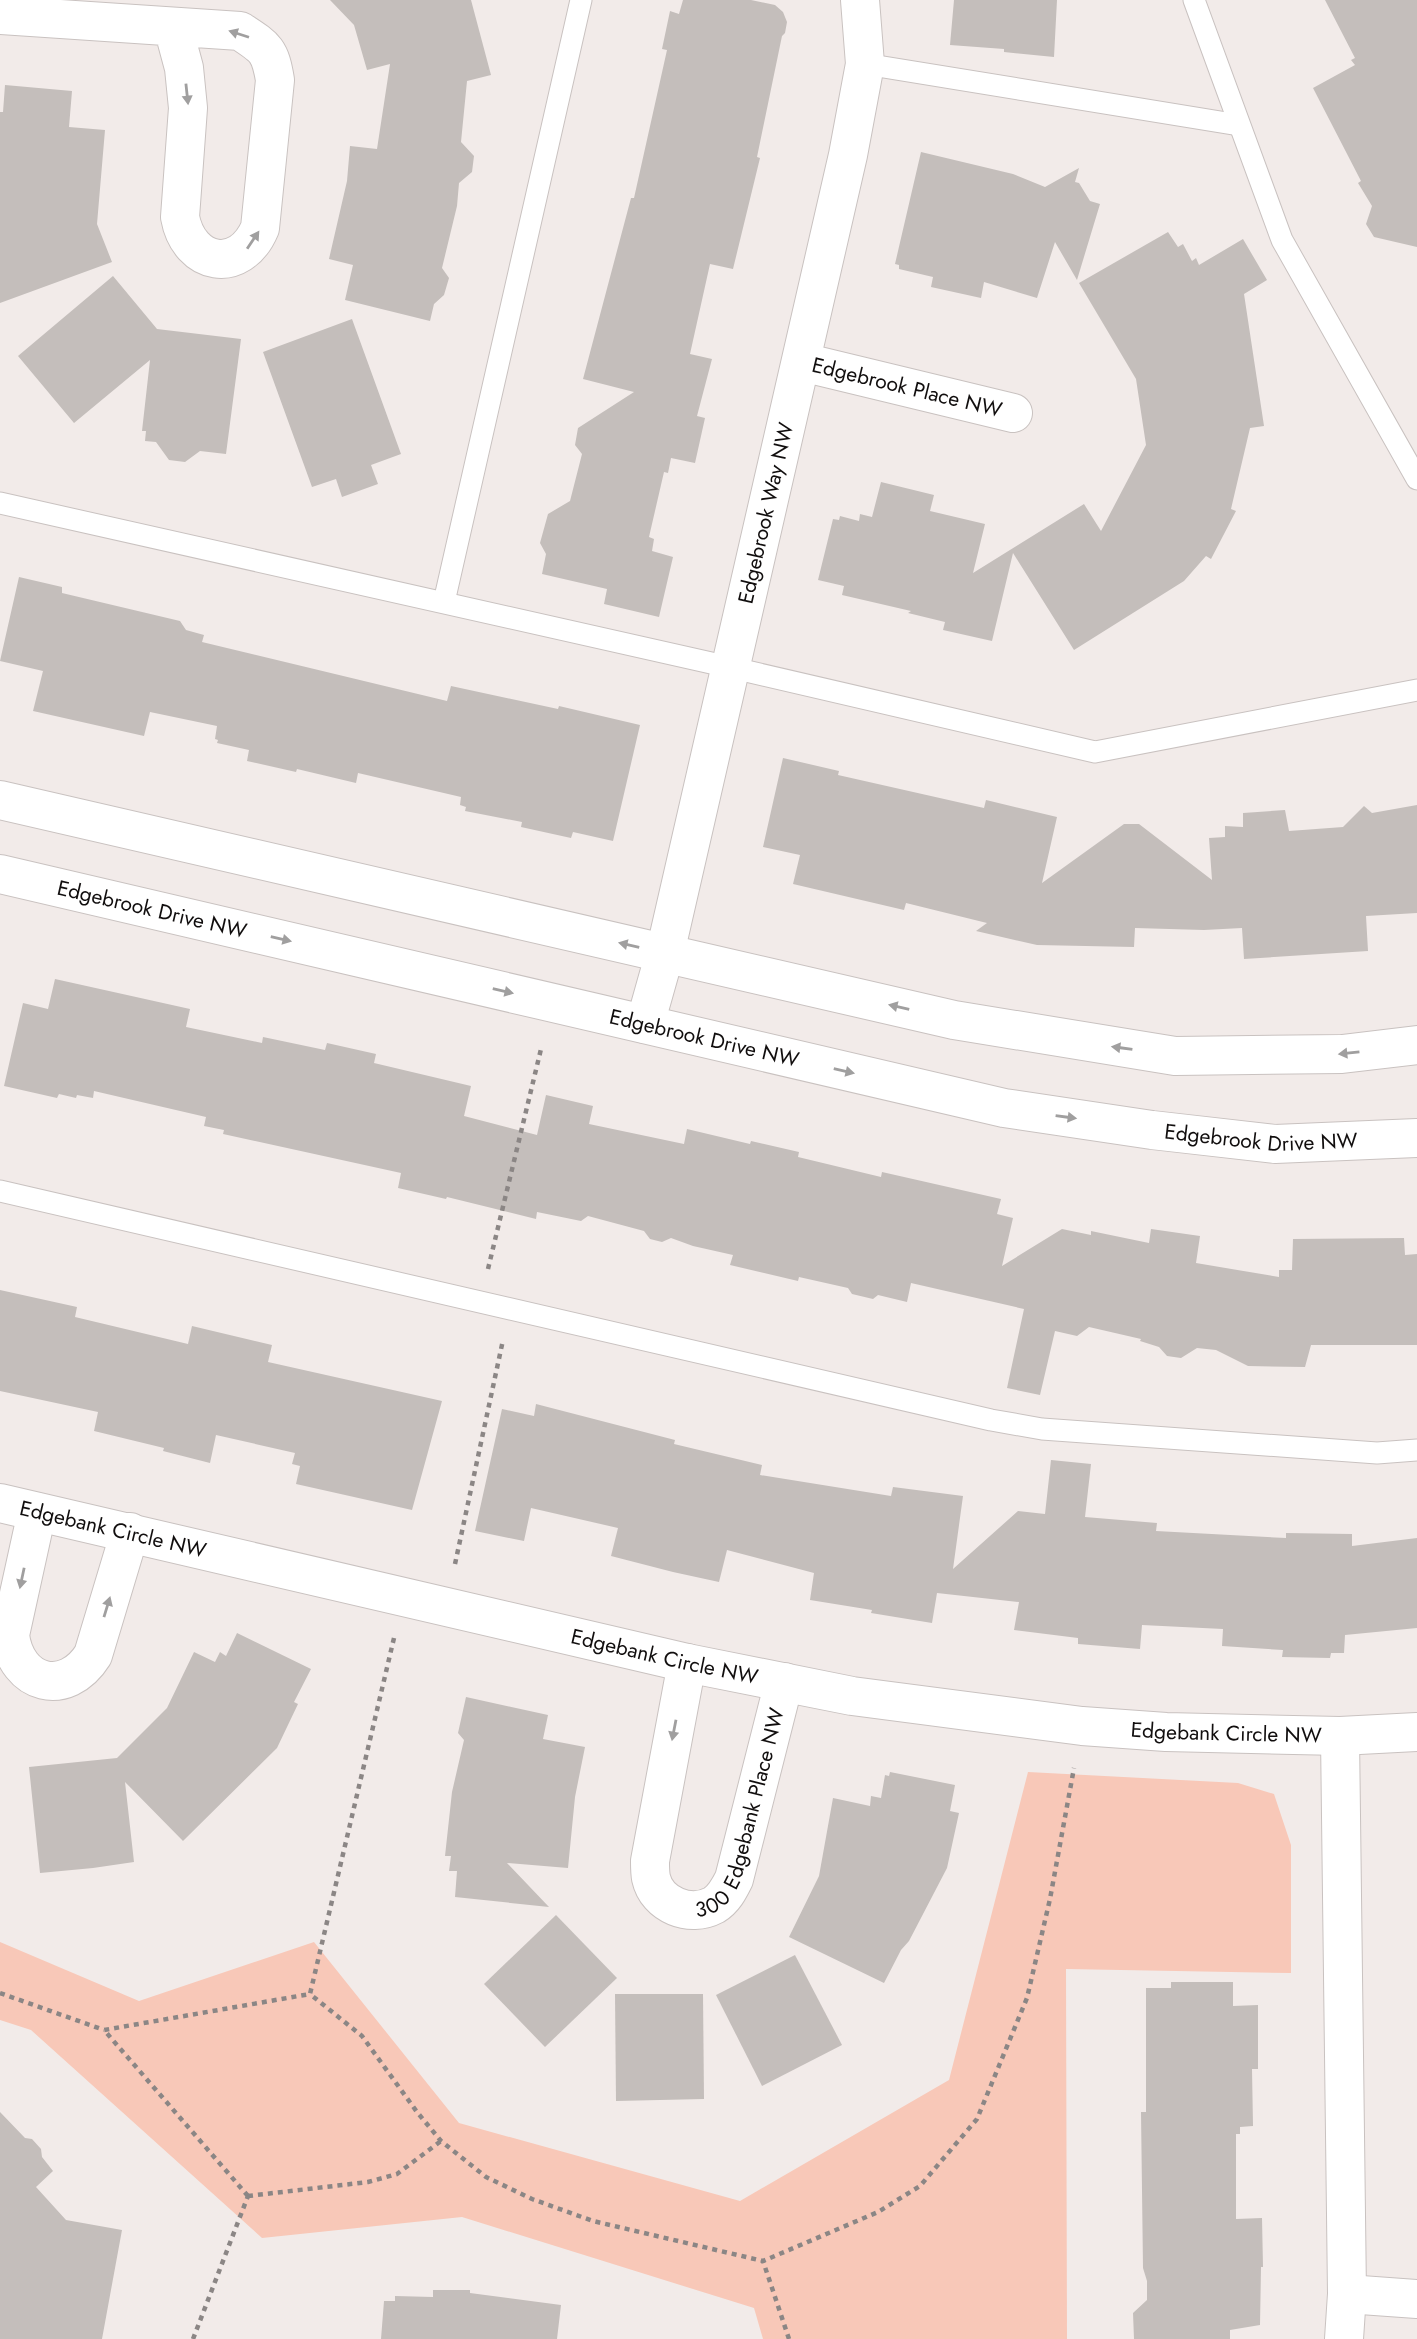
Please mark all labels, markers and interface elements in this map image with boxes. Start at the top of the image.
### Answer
one-way arrow [228,28,249,39]
one-way arrow [182,83,193,105]
one-way arrow [246,231,260,249]
street label: Edgebrook Place NW [809,350,1005,425]
street label: Edgebrook Way NW [731,419,801,607]
street label: Edgebrook Drive NW [54,873,250,946]
one-way arrow [270,934,292,945]
one-way arrow [618,939,640,950]
one-way arrow [492,986,514,997]
one-way arrow [888,1001,910,1012]
street label: Edgebrook Drive NW [606,1002,802,1075]
one-way arrow [1111,1042,1133,1053]
one-way arrow [1338,1048,1360,1059]
one-way arrow [833,1066,855,1077]
one-way arrow [1055,1112,1077,1123]
street label: Edgebrook Drive NW [1163,1117,1358,1160]
street label: Edgebank Circle NW [17,1493,210,1566]
one-way arrow [17,1567,28,1589]
one-way arrow [103,1597,113,1618]
street label: Edgebank Circle NW [568,1621,761,1692]
street label: 300 Edgebank Place NW [693,1704,792,1925]
street label: Edgebank Circle NW [1130,1715,1322,1751]
one-way arrow [669,1719,680,1741]

